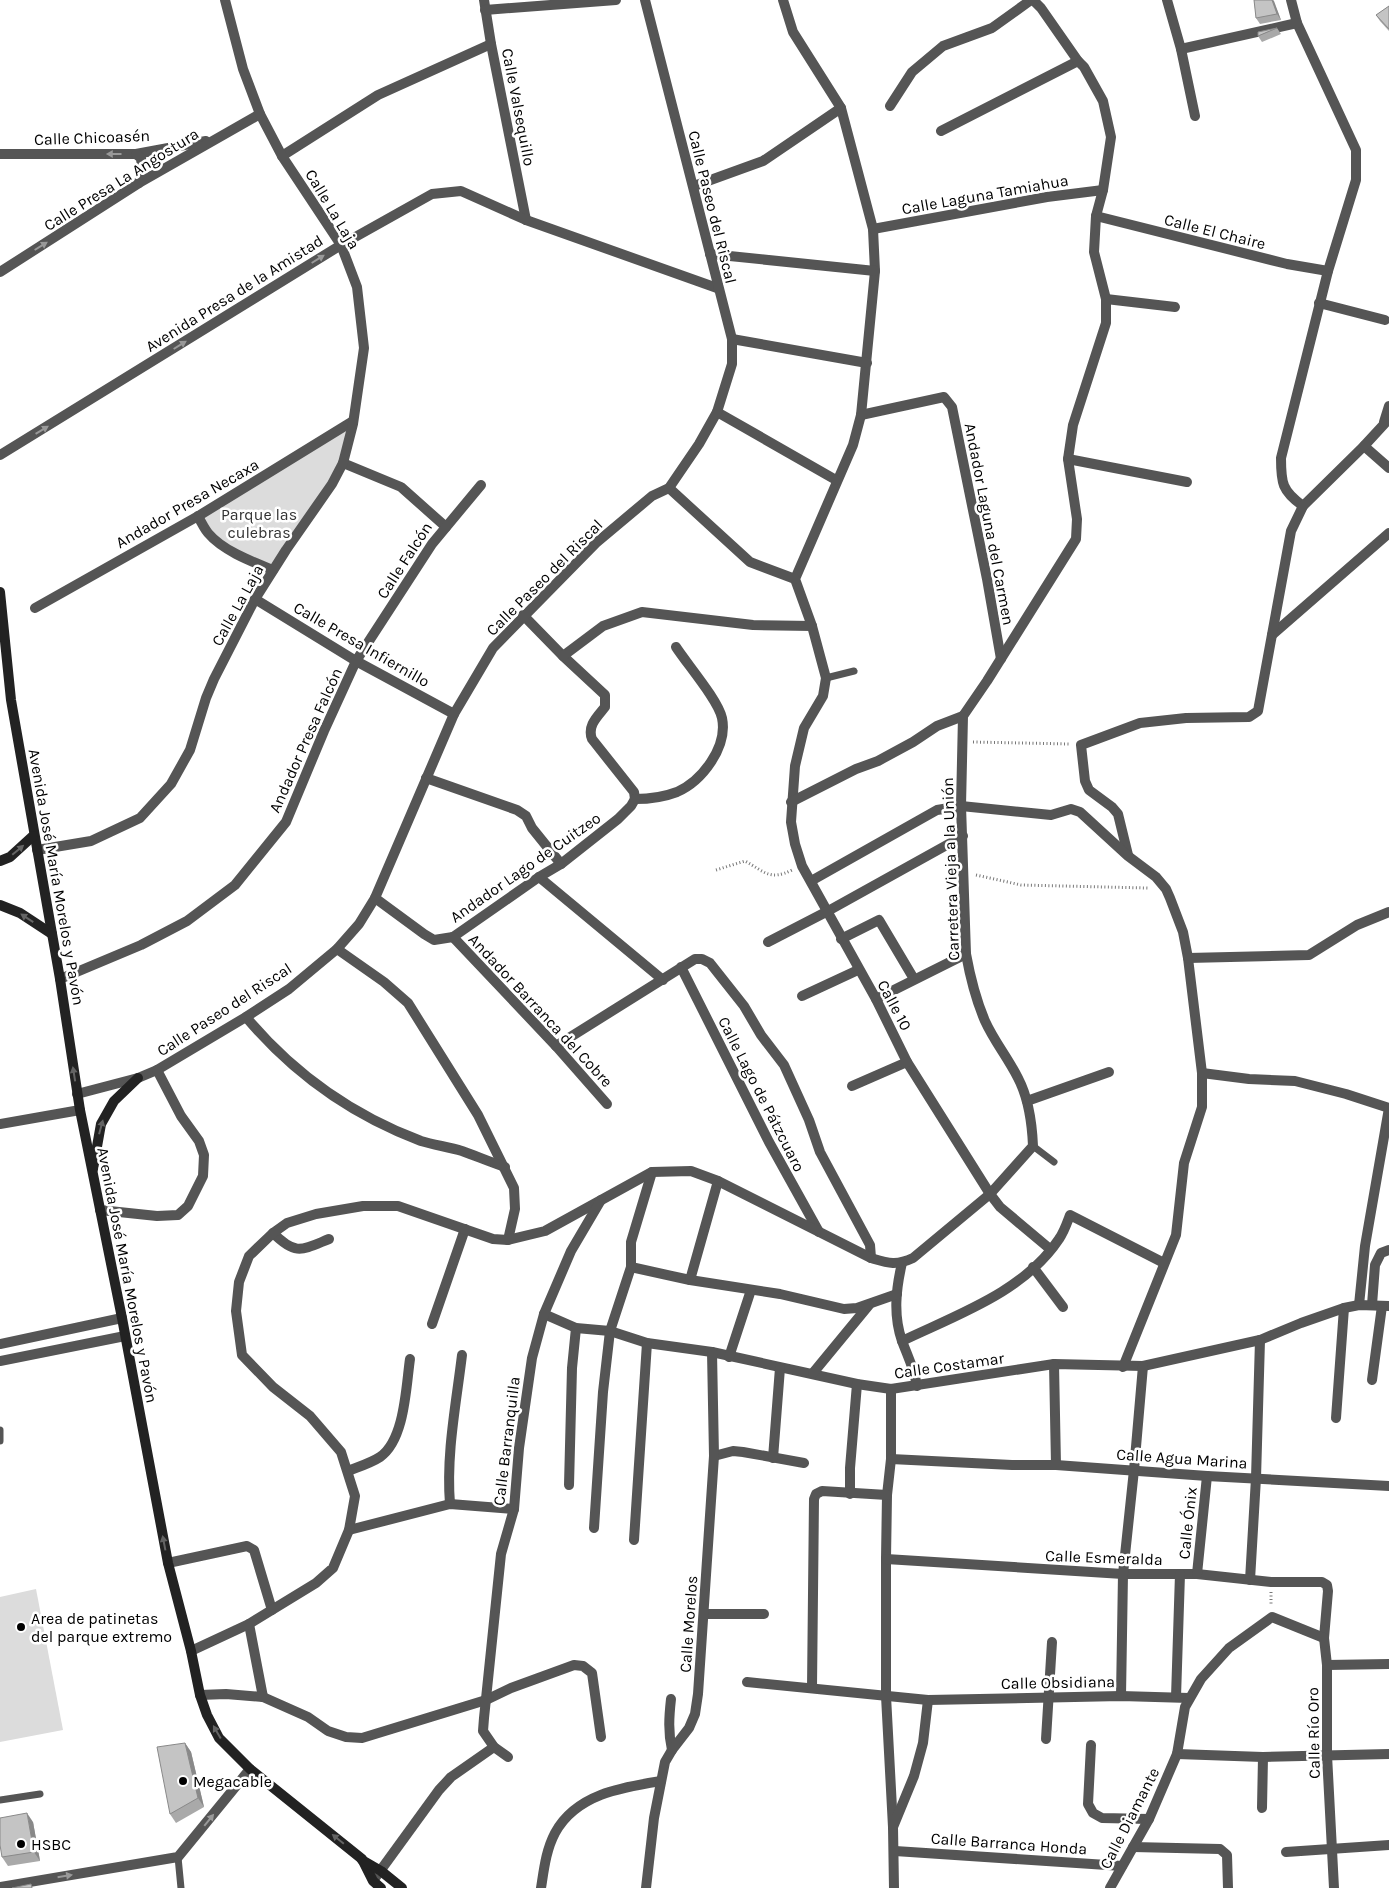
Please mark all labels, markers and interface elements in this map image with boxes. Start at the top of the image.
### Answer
street label: Calle Valsequillo [498,47,539,168]
street label: Calle Presa La Angostura [40,124,202,235]
street label: Calle Chicoasén [34,126,150,149]
street label: Calle Paseo del Riscal [684,129,741,286]
one-way arrow [106,150,122,158]
street label: Calle La Laja [301,166,364,253]
street label: Calle Laguna Tamiahua [900,170,1070,219]
street label: Calle El Chaire [1162,210,1268,253]
street label: Avenida Presa de la Amistad [142,231,327,356]
one-way arrow [35,241,48,250]
one-way arrow [311,254,324,263]
one-way arrow [173,340,186,349]
street label: Andador Laguna del Carmen [961,421,1018,627]
one-way arrow [35,426,48,435]
street label: Andador Presa Necaxa [112,455,262,552]
park label: Parque las culebras [221,505,297,542]
street label: Calle Paseo del Riscal [482,515,607,640]
street label: Calle Falcón [373,518,436,602]
street label: Calle La Laja [207,561,268,649]
street label: Calle Presa Infiernillo [290,598,433,691]
street label: Andador Presa Falcón [265,665,346,816]
street label: Avenida José María Morelos y Pavón [25,747,88,1007]
street label: Carretera Vieja a la Unión [938,777,963,961]
street label: Andador Lago de Cuitzeo [446,808,604,927]
one-way arrow [11,845,24,856]
one-way arrow [20,913,33,922]
street label: Andador Barranca del Cobre [465,930,617,1091]
street label: Calle Paseo del Riscal [153,959,295,1060]
street label: Calle 10 [873,977,916,1034]
street label: Calle Lago de Pátzcuaro [714,1014,809,1175]
one-way arrow [70,1065,78,1081]
one-way arrow [97,1120,105,1135]
street label: Avenida José María Morelos y Pavón [93,1146,162,1404]
street label: Calle Costamar [893,1348,1006,1383]
street label: Calle Barranquilla [489,1375,524,1507]
street label: Calle Agua Marina [1116,1444,1248,1473]
street label: Calle Ónix [1174,1486,1201,1560]
one-way arrow [159,1534,167,1550]
street label: Calle Esmeralda [1045,1546,1163,1569]
street label: Calle Morelos [676,1575,701,1673]
place label: Area de patinetas del parque extremo [31,1609,172,1646]
marker: Area de patinetas del parque extremo [15,1621,27,1633]
street label: Calle Obsidiana [1001,1672,1115,1693]
street label: Calle Río Oro [1303,1687,1324,1779]
one-way arrow [212,1726,221,1739]
street label: Calle Diamante [1096,1764,1163,1872]
place label: Megacable [193,1772,272,1791]
marker: Megacable [177,1775,189,1787]
one-way arrow [204,1813,214,1827]
street label: Calle Barranca Honda [930,1829,1088,1858]
one-way arrow [332,1834,345,1845]
place label: HSBC [31,1835,71,1854]
marker: HSBC [15,1838,27,1850]
one-way arrow [58,1871,74,1879]

